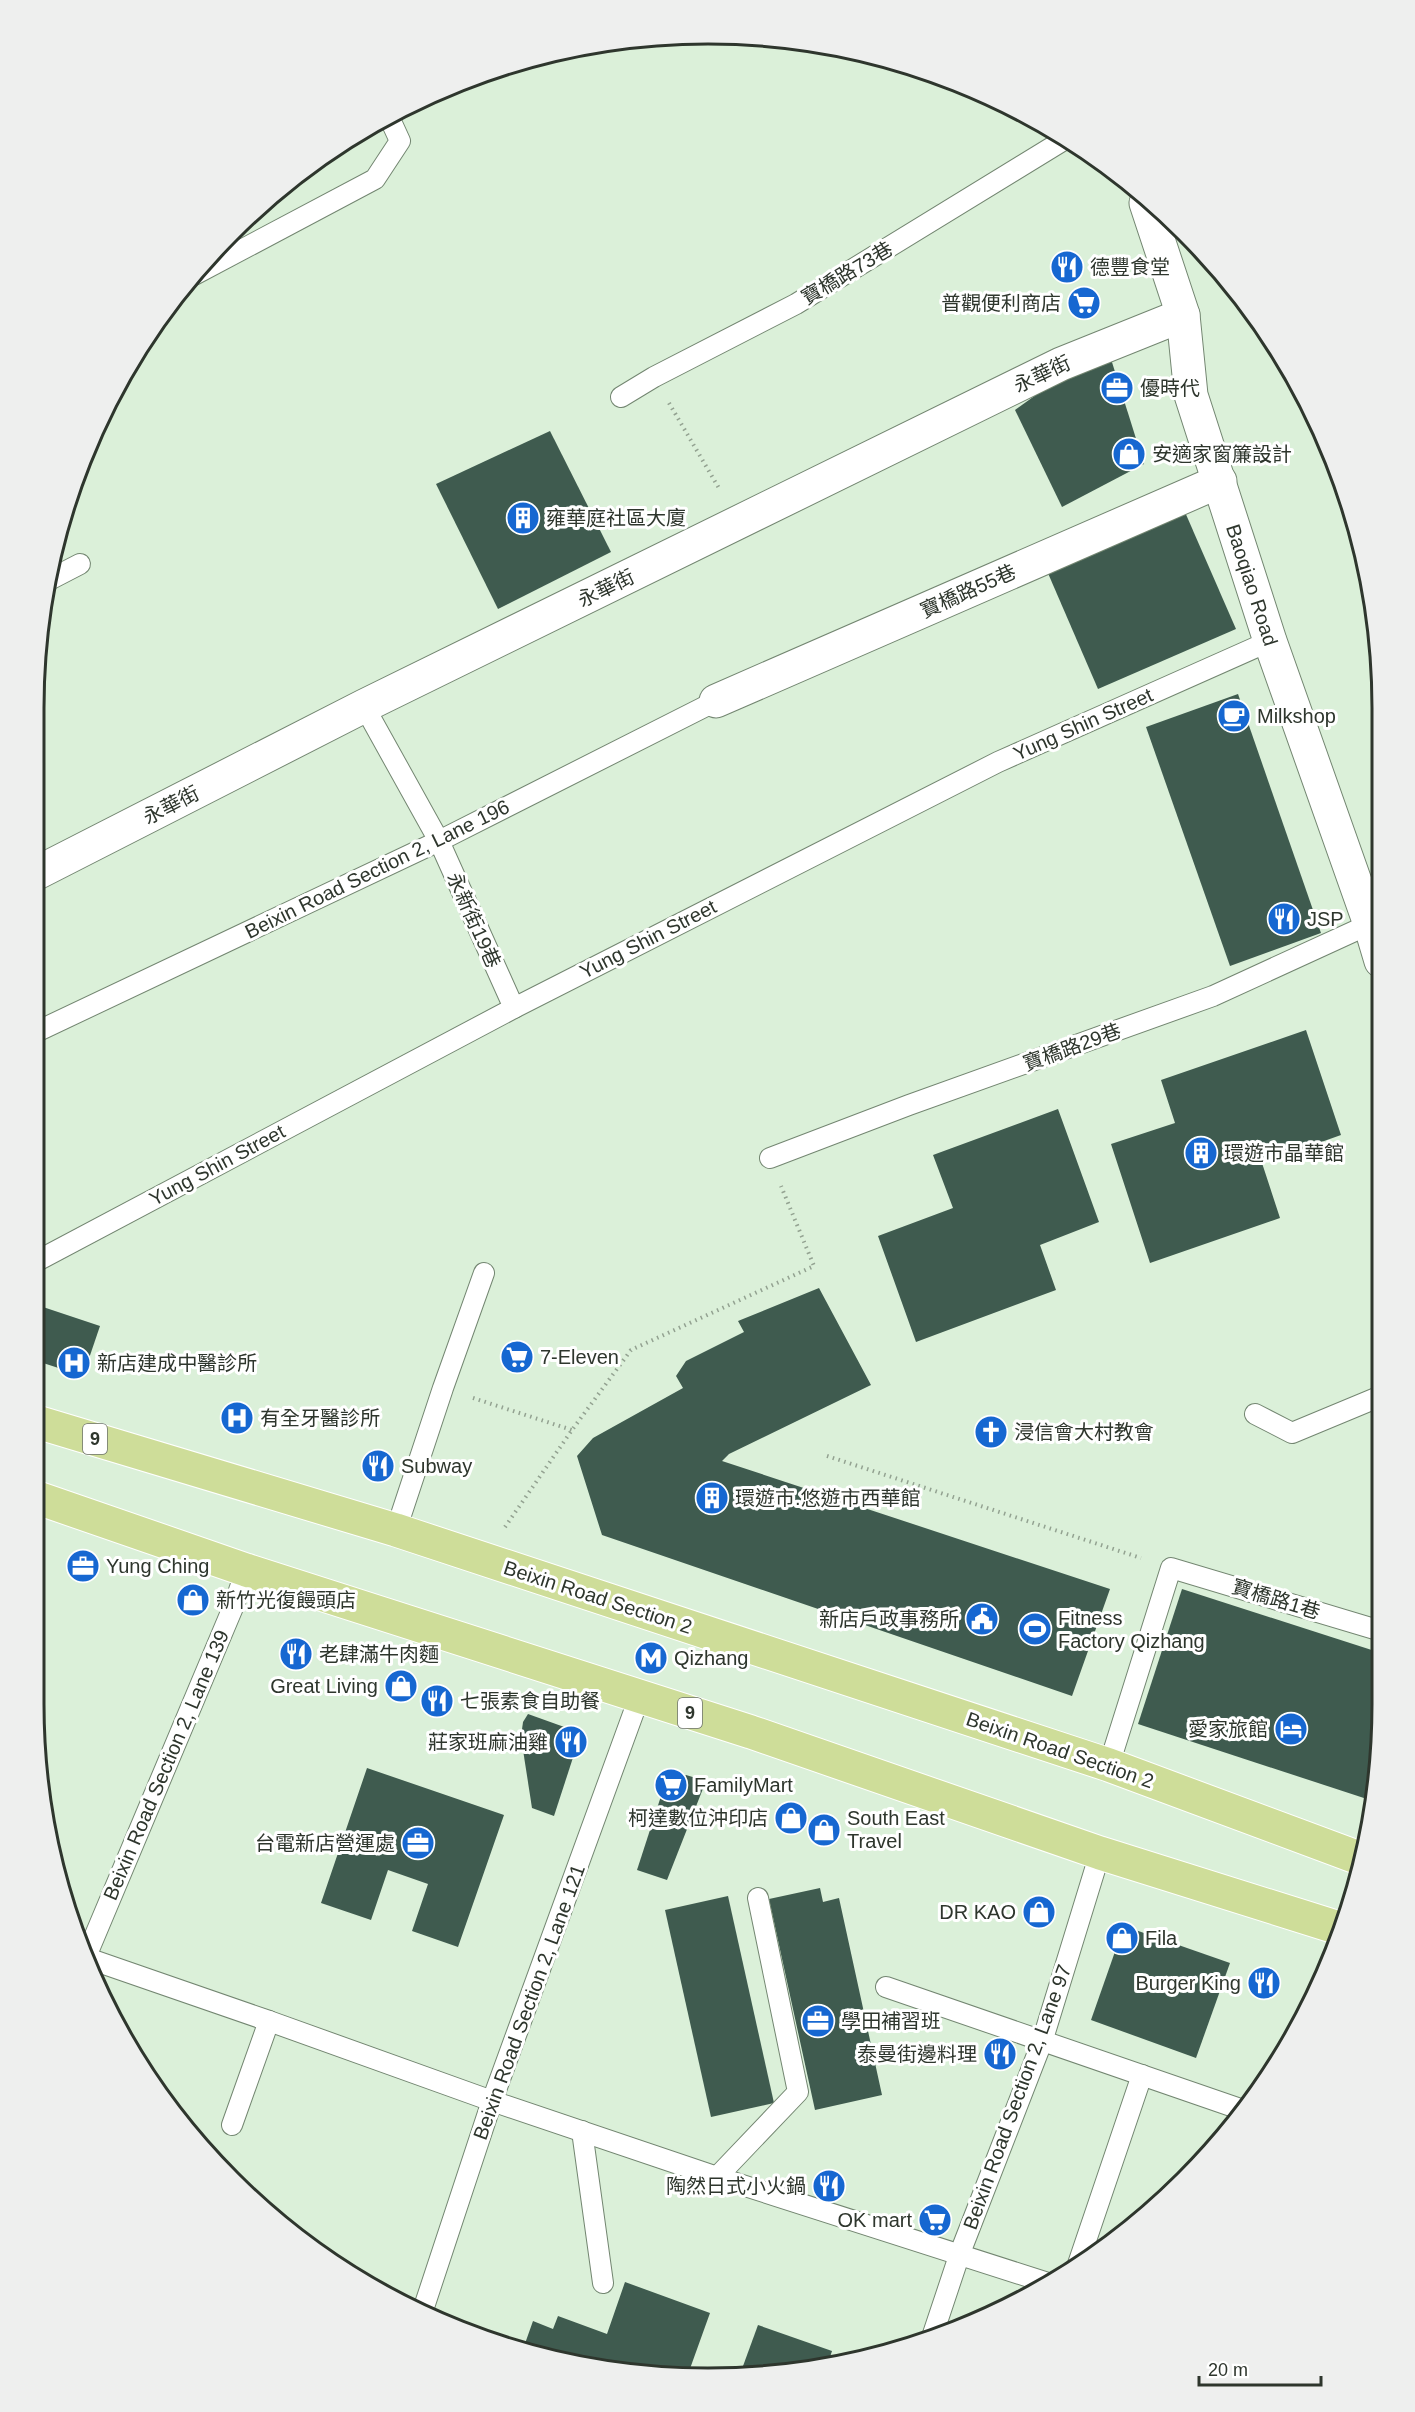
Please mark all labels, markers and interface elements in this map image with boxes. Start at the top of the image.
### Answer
street label: 寶橋路73巷 [798,237,896,309]
restaurant icon: 德豐食堂 [1049,249,1085,285]
place label: 德豐食堂 [1090,256,1170,278]
supermarket icon: 普觀便利商店 [1066,285,1102,321]
place label: 普觀便利商店 [941,292,1061,314]
street label: 永華街 [1010,351,1074,397]
office icon: 優時代 [1099,370,1135,406]
place label: 優時代 [1140,377,1200,399]
shop icon: 安適家窗簾設計 [1111,436,1147,472]
place label: 安適家窗簾設計 [1152,443,1292,465]
building icon: 雍華庭社區大廈 [505,500,541,536]
place label: 雍華庭社區大廈 [546,507,686,529]
street label: Baoqiao Road [1222,521,1282,649]
street label: 寶橋路55巷 [917,560,1019,622]
street label: 永華街 [574,565,638,611]
street label: Yung Shin Street [1010,683,1156,765]
cafe icon: Milkshop [1216,698,1252,734]
place label: Milkshop [1257,705,1336,727]
street label: 永華街 [139,782,203,828]
street label: Beixin Road Section 2, Lane 196 [241,795,513,943]
street label: 永新街19巷 [443,869,505,971]
street label: Yung Shin Street [576,895,720,983]
restaurant icon: JSP [1266,901,1302,937]
place label: JSP [1307,908,1344,930]
street label: 寶橋路29巷 [1020,1019,1124,1075]
street label: Yung Shin Street [146,1120,289,1210]
building icon: 環遊市晶華館 [1183,1135,1219,1171]
place label: 環遊市晶華館 [1224,1142,1344,1164]
supermarket icon: 7-Eleven [499,1339,535,1375]
hospital icon: 新店建成中醫診所 [56,1345,92,1381]
place label: 7-Eleven [540,1346,619,1368]
place label: 新店建成中醫診所 [97,1352,257,1374]
hospital icon: 有全牙醫診所 [219,1400,255,1436]
place label: 有全牙醫診所 [260,1407,380,1429]
church icon: 浸信會大村教會 [973,1414,1009,1450]
place label: 浸信會大村教會 [1014,1421,1154,1443]
road number: 9 [83,1424,107,1454]
restaurant icon: Subway [360,1448,396,1484]
place label: Subway [401,1455,472,1477]
building icon: 環遊市.悠遊市西華館 [694,1480,730,1516]
place label: 環遊市.悠遊市西華館 [735,1487,921,1509]
office icon: Yung Ching [65,1548,101,1584]
place label: Yung Ching [106,1555,209,1577]
street label: Beixin Road Section 2 [501,1556,695,1638]
street label: 寶橋路1巷 [1229,1575,1323,1623]
shop icon: 新竹光復饅頭店 [175,1582,211,1618]
place label: 新竹光復饅頭店 [216,1589,356,1611]
public building icon: 新店戶政事務所 [964,1601,1000,1637]
place label: Fitness Factory Qizhang [1058,1607,1205,1652]
place label: 新店戶政事務所 [819,1608,959,1630]
sports icon: Fitness Factory Qizhang [1017,1611,1053,1647]
street label: Beixin Road Section 2, Lane 139 [99,1627,233,1903]
restaurant icon: 老肆滿牛肉麵 [278,1636,314,1672]
metro station icon: Qizhang [633,1640,669,1676]
place label: 老肆滿牛肉麵 [319,1643,439,1665]
place label: Qizhang [674,1647,749,1669]
shop icon: Great Living [383,1668,419,1704]
place label: Great Living [270,1675,378,1697]
restaurant icon: 七張素食自助餐 [419,1683,455,1719]
place label: 七張素食自助餐 [460,1690,600,1712]
road number: 9 [678,1698,702,1728]
street label: Beixin Road Section 2 [963,1708,1157,1792]
hotel icon: 愛家旅館 [1273,1711,1309,1747]
place label: 愛家旅館 [1188,1718,1268,1740]
restaurant icon: 莊家班麻油雞 [553,1724,589,1760]
place label: 莊家班麻油雞 [428,1731,548,1753]
supermarket icon: FamilyMart [653,1767,689,1803]
place label: FamilyMart [694,1774,793,1796]
shop icon: 柯達數位沖印店 [773,1800,809,1836]
place label: 柯達數位沖印店 [628,1807,768,1829]
place label: South East Travel [847,1807,945,1852]
shop icon: South East Travel [806,1812,842,1848]
office icon: 台電新店營運處 [400,1825,436,1861]
place label: 台電新店營運處 [255,1832,395,1854]
street label: Beixin Road Section 2, Lane 121 [469,1861,589,2143]
shop icon: DR KAO [1021,1894,1057,1930]
place label: DR KAO [939,1901,1016,1923]
shop icon: Fila [1104,1920,1140,1956]
place label: Fila [1145,1927,1178,1949]
street label: Beixin Road Section 2, Lane 97 [959,1962,1075,2232]
restaurant icon: Burger King [1246,1965,1282,2001]
place label: Burger King [1135,1972,1241,1994]
office icon: 學田補習班 [800,2003,836,2039]
place label: 學田補習班 [841,2010,941,2032]
restaurant icon: 泰曼街邊料理 [982,2036,1018,2072]
place label: 泰曼街邊料理 [857,2043,977,2065]
restaurant icon: 陶然日式小火鍋 [811,2168,847,2204]
place label: 陶然日式小火鍋 [666,2175,806,2197]
supermarket icon: OK mart [917,2202,953,2238]
place label: OK mart [838,2209,912,2231]
scale bar [1199,2349,1320,2387]
text: 20 m [1208,2360,1248,2380]

